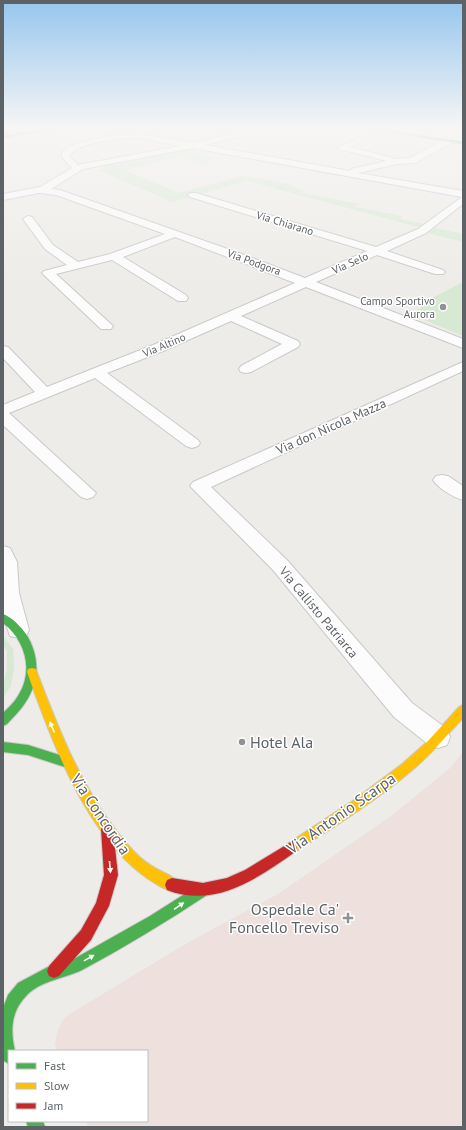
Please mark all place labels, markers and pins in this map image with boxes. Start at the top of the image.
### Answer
place label: Campo Sportivo Aurora [360,294,435,321]
marker: Campo Sportivo Aurora [438,302,448,312]
place label: Hotel Ala [250,732,313,752]
marker: Hotel Ala [237,737,247,747]
place label: Ospedale Ca' Foncello Treviso [229,899,339,937]
marker: Ospedale Ca' Foncello Treviso [342,912,354,924]

